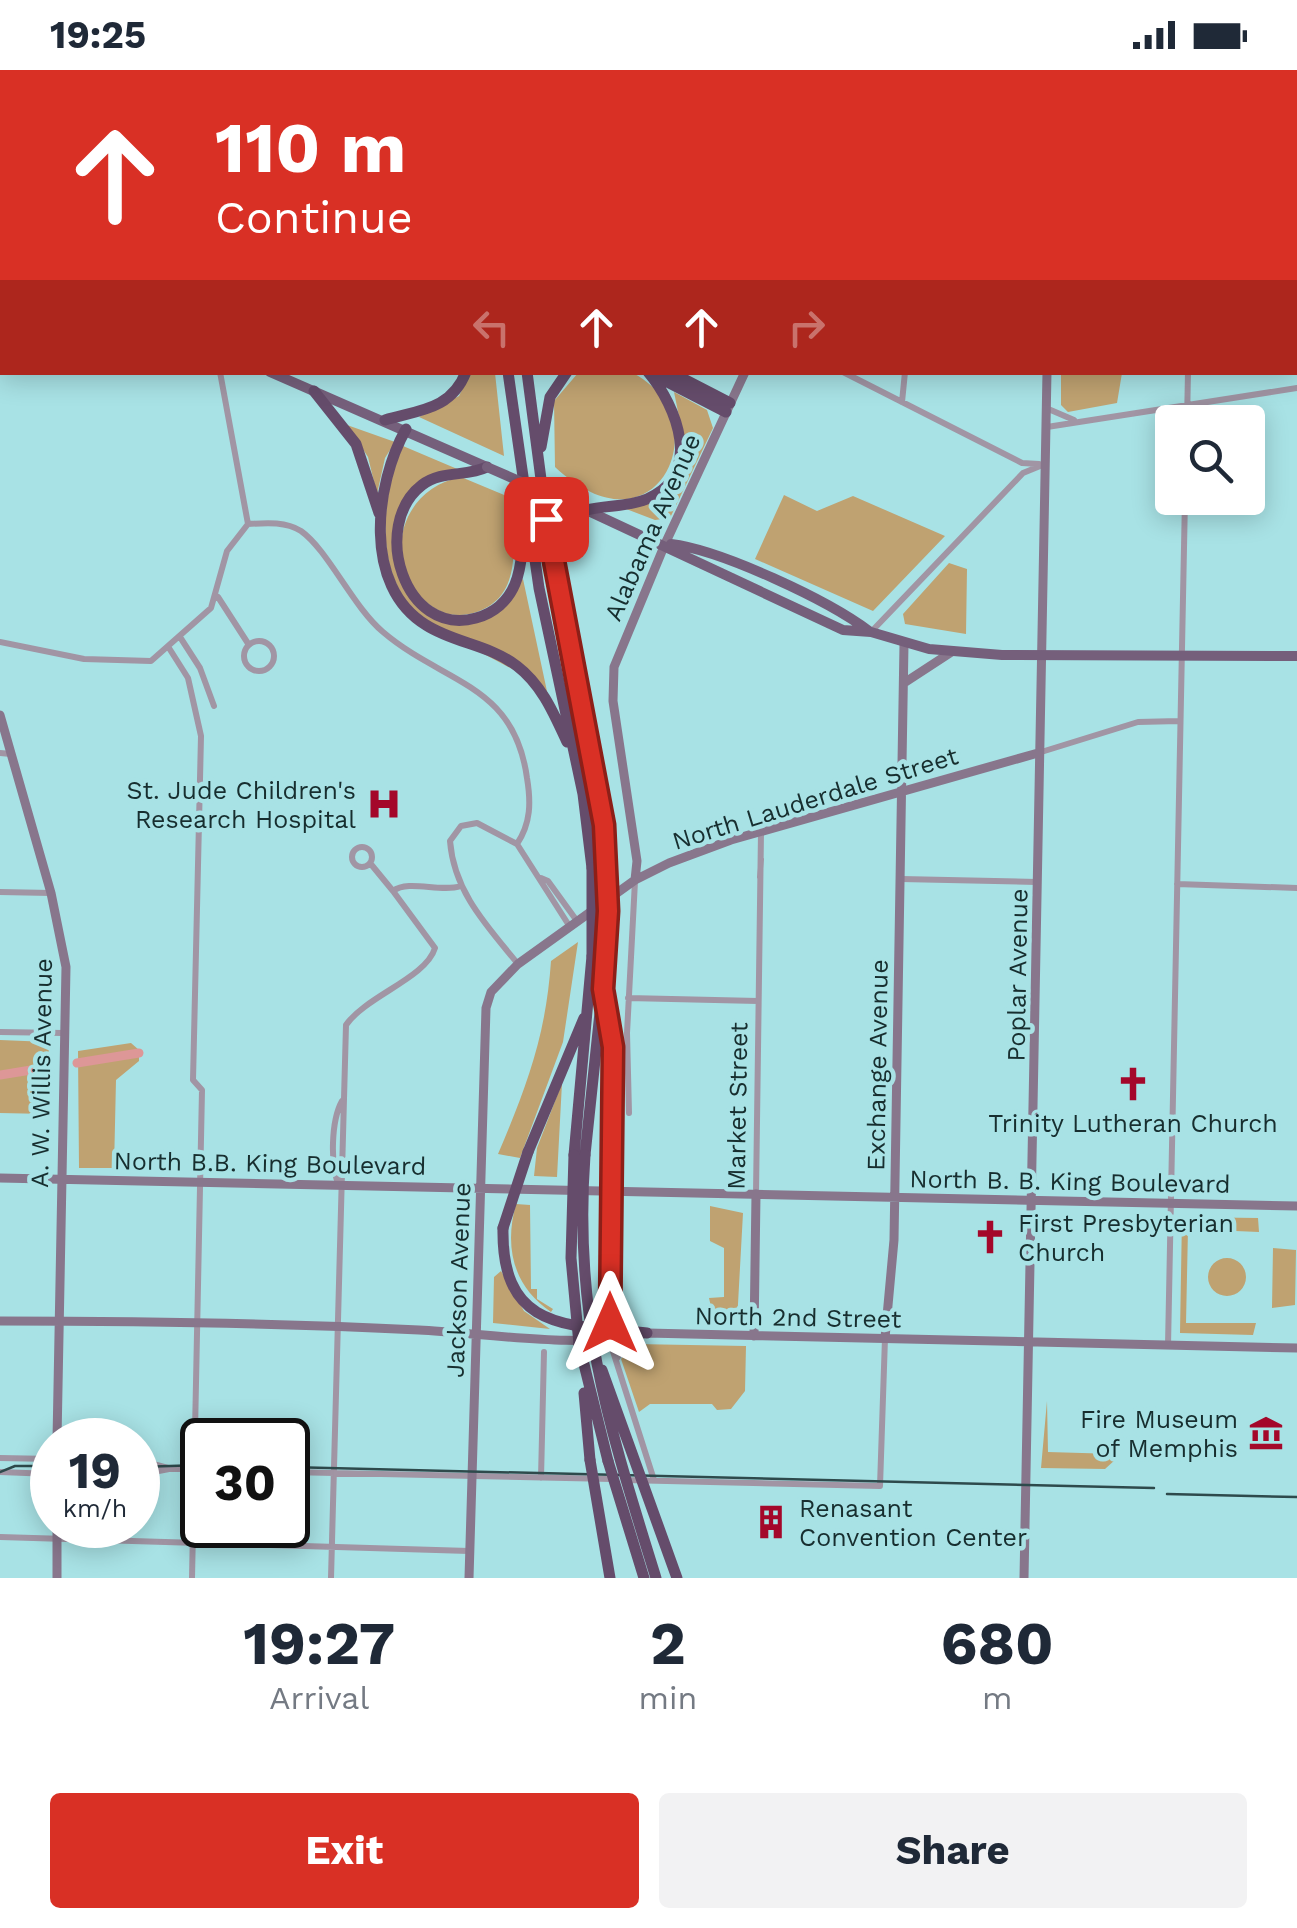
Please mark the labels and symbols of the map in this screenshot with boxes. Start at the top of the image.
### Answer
street label: Alabama Avenue [598,429,707,625]
pin [504,477,589,562]
street label: North Lauderdale Street [669,741,962,856]
place label: St. Jude Children's Research Hospital [127,776,356,834]
hospital icon: St. Jude Children's Research Hospital [365,785,403,823]
street label: Poplar Avenue [1001,888,1034,1062]
street label: A. W. Willis Avenue [25,958,58,1188]
street label: Exchange Avenue [861,959,894,1171]
street label: Market Street [722,1021,753,1190]
church icon: Trinity Lutheran Church [1114,1065,1152,1103]
place label: Trinity Lutheran Church [988,1109,1278,1138]
street label: North B.B. King Boulevard [113,1146,427,1181]
street label: North B. B. King Boulevard [909,1164,1231,1199]
street label: Jackson Avenue [441,1182,476,1378]
place label: First Presbyterian Church [1018,1209,1234,1267]
church icon: First Presbyterian Church [971,1218,1009,1256]
position arrow [558,1271,662,1375]
street label: North 2nd Street [694,1301,902,1334]
place label: Fire Museum of Memphis [1080,1405,1238,1463]
museum icon: Fire Museum of Memphis [1247,1414,1285,1452]
speed limit sign: 30 [180,1418,310,1548]
place label: Renasant Convention Center [799,1494,1027,1552]
building icon: Renasant Convention Center [752,1503,790,1541]

